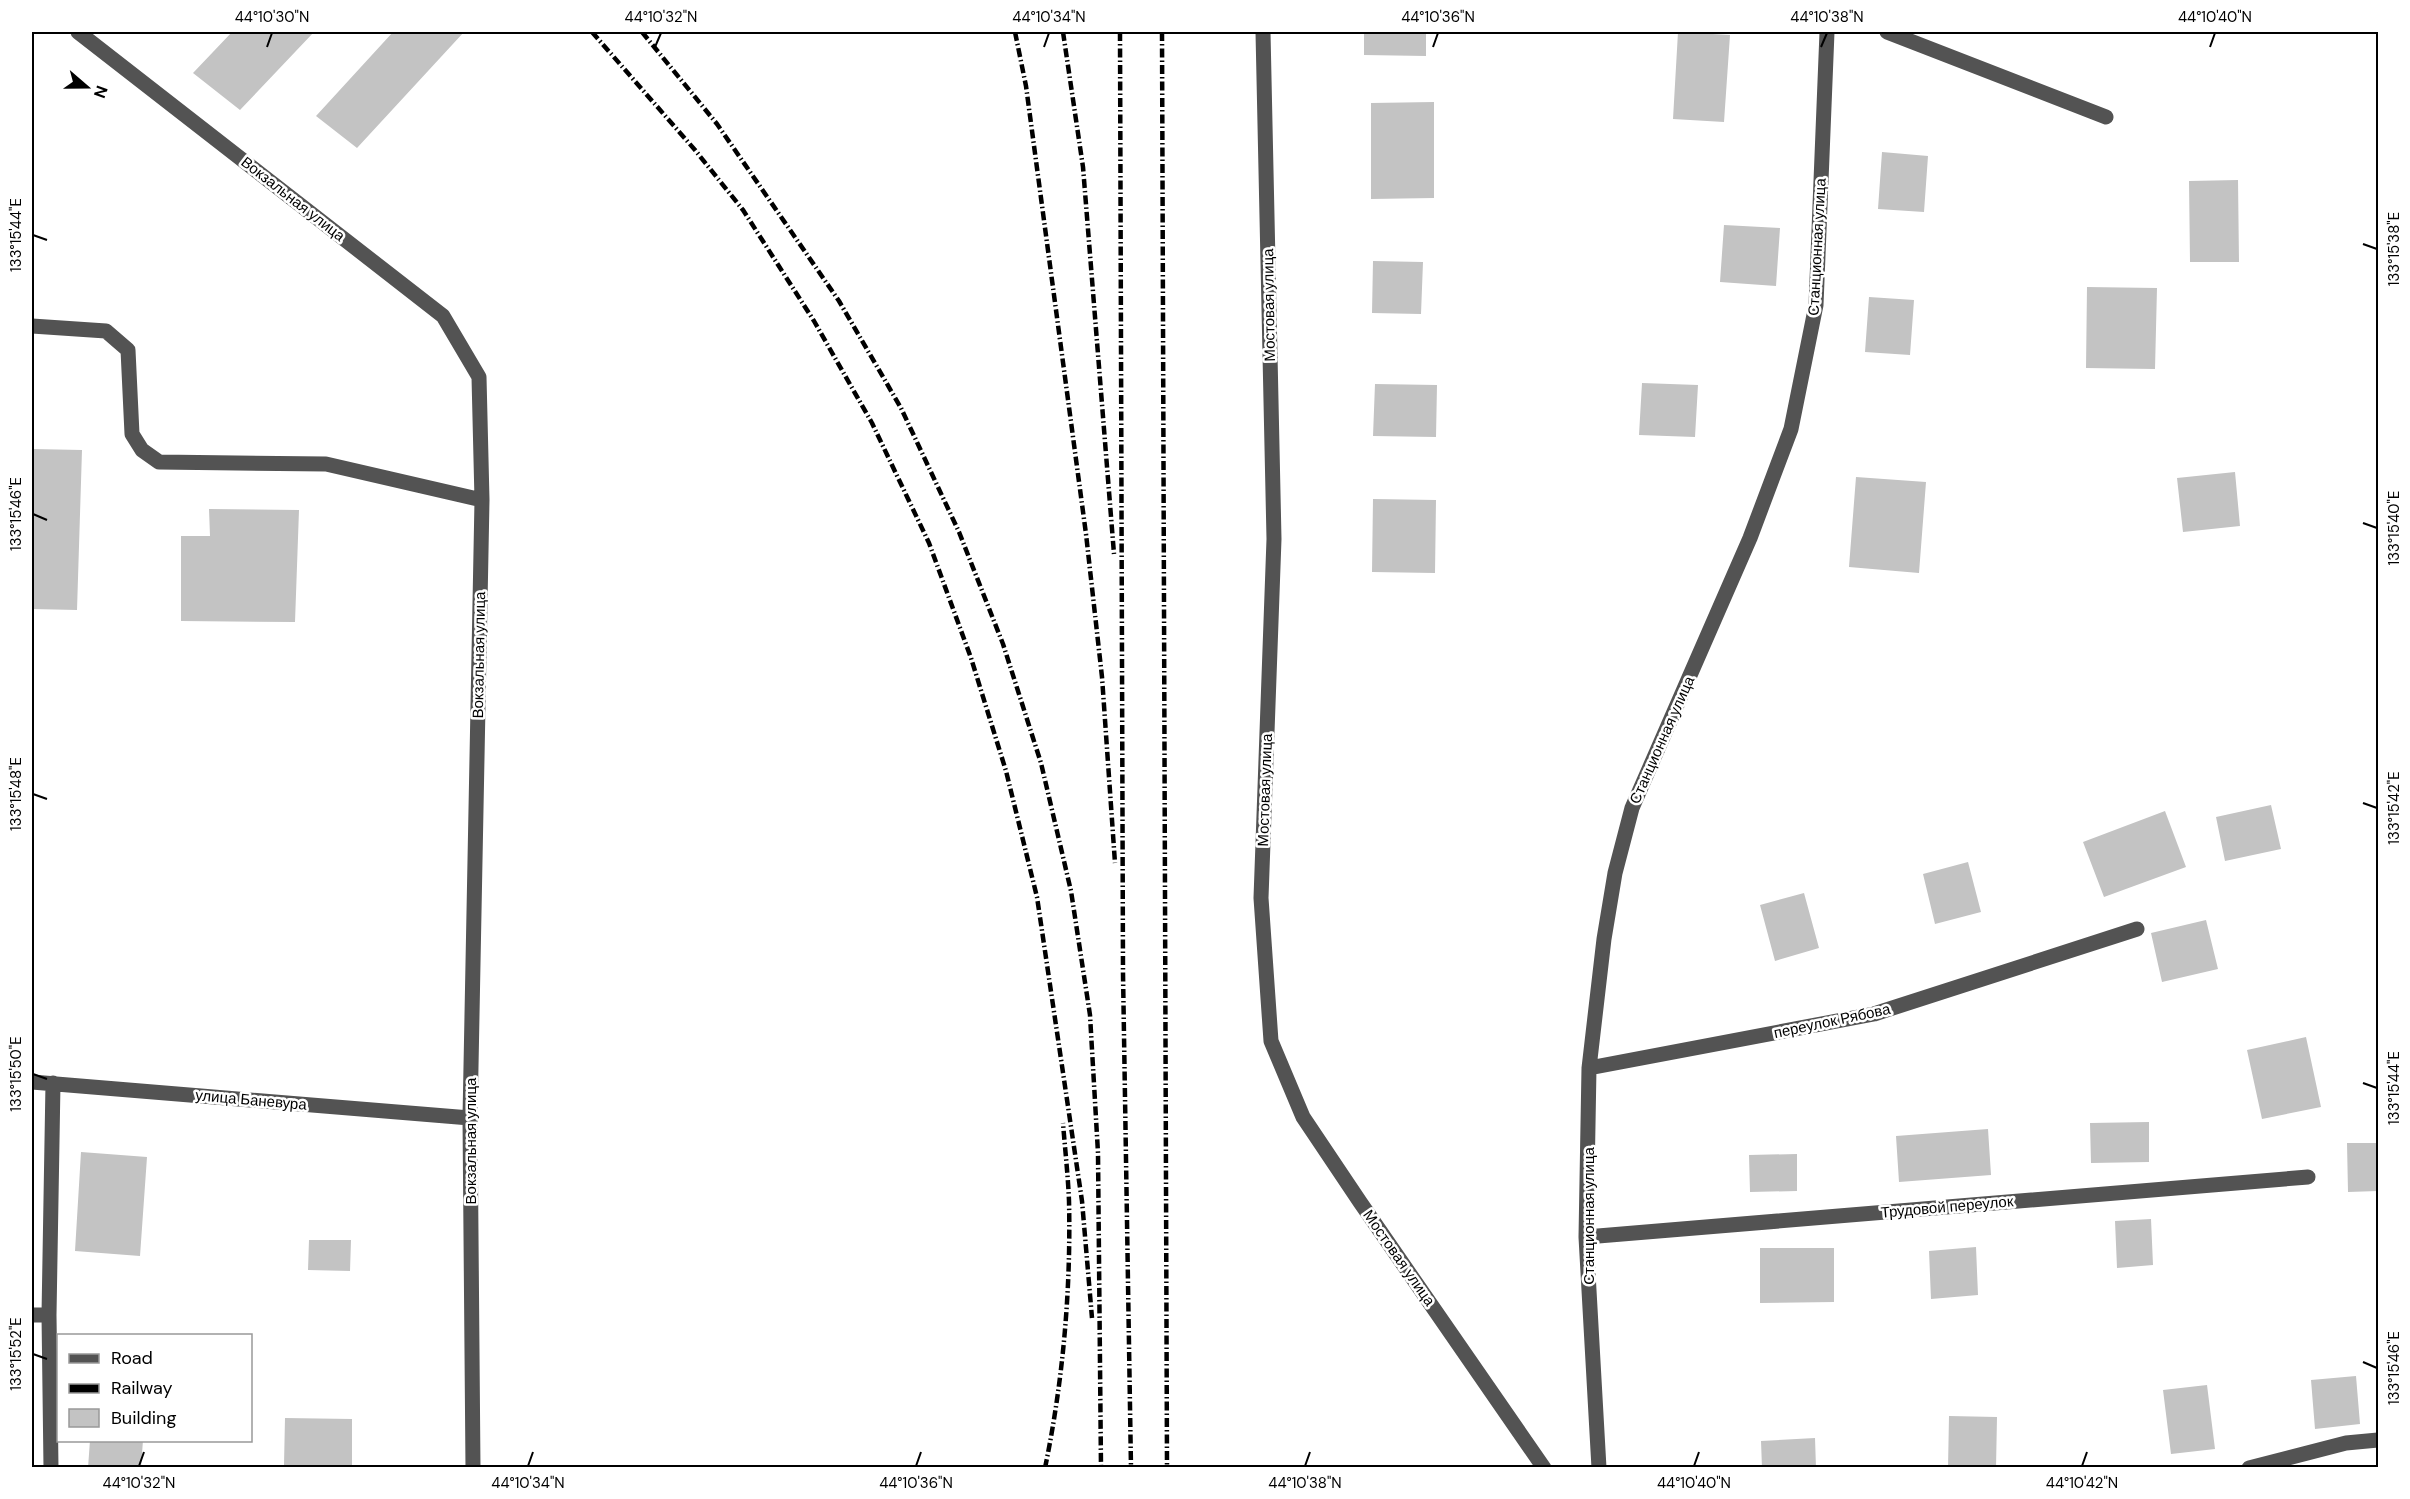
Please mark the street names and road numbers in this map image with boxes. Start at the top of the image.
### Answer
street label: Вокзальная улица [237,152,350,246]
street label: Станционная улица [1803,177,1831,316]
street label: Мостовая улица [1258,248,1280,362]
street label: Вокзальная улица [468,591,490,719]
street label: Станционная улица [1625,672,1699,807]
street label: Мостовая улица [1253,733,1277,847]
street label: переулок Рябова [1772,999,1893,1043]
street label: Вокзальная улица [461,1077,481,1204]
street label: улица Баневура [194,1085,308,1115]
street label: Станционная улица [1579,1146,1599,1285]
street label: Трудовой переулок [1880,1191,2015,1223]
street label: Мостовая улица [1358,1206,1440,1311]

